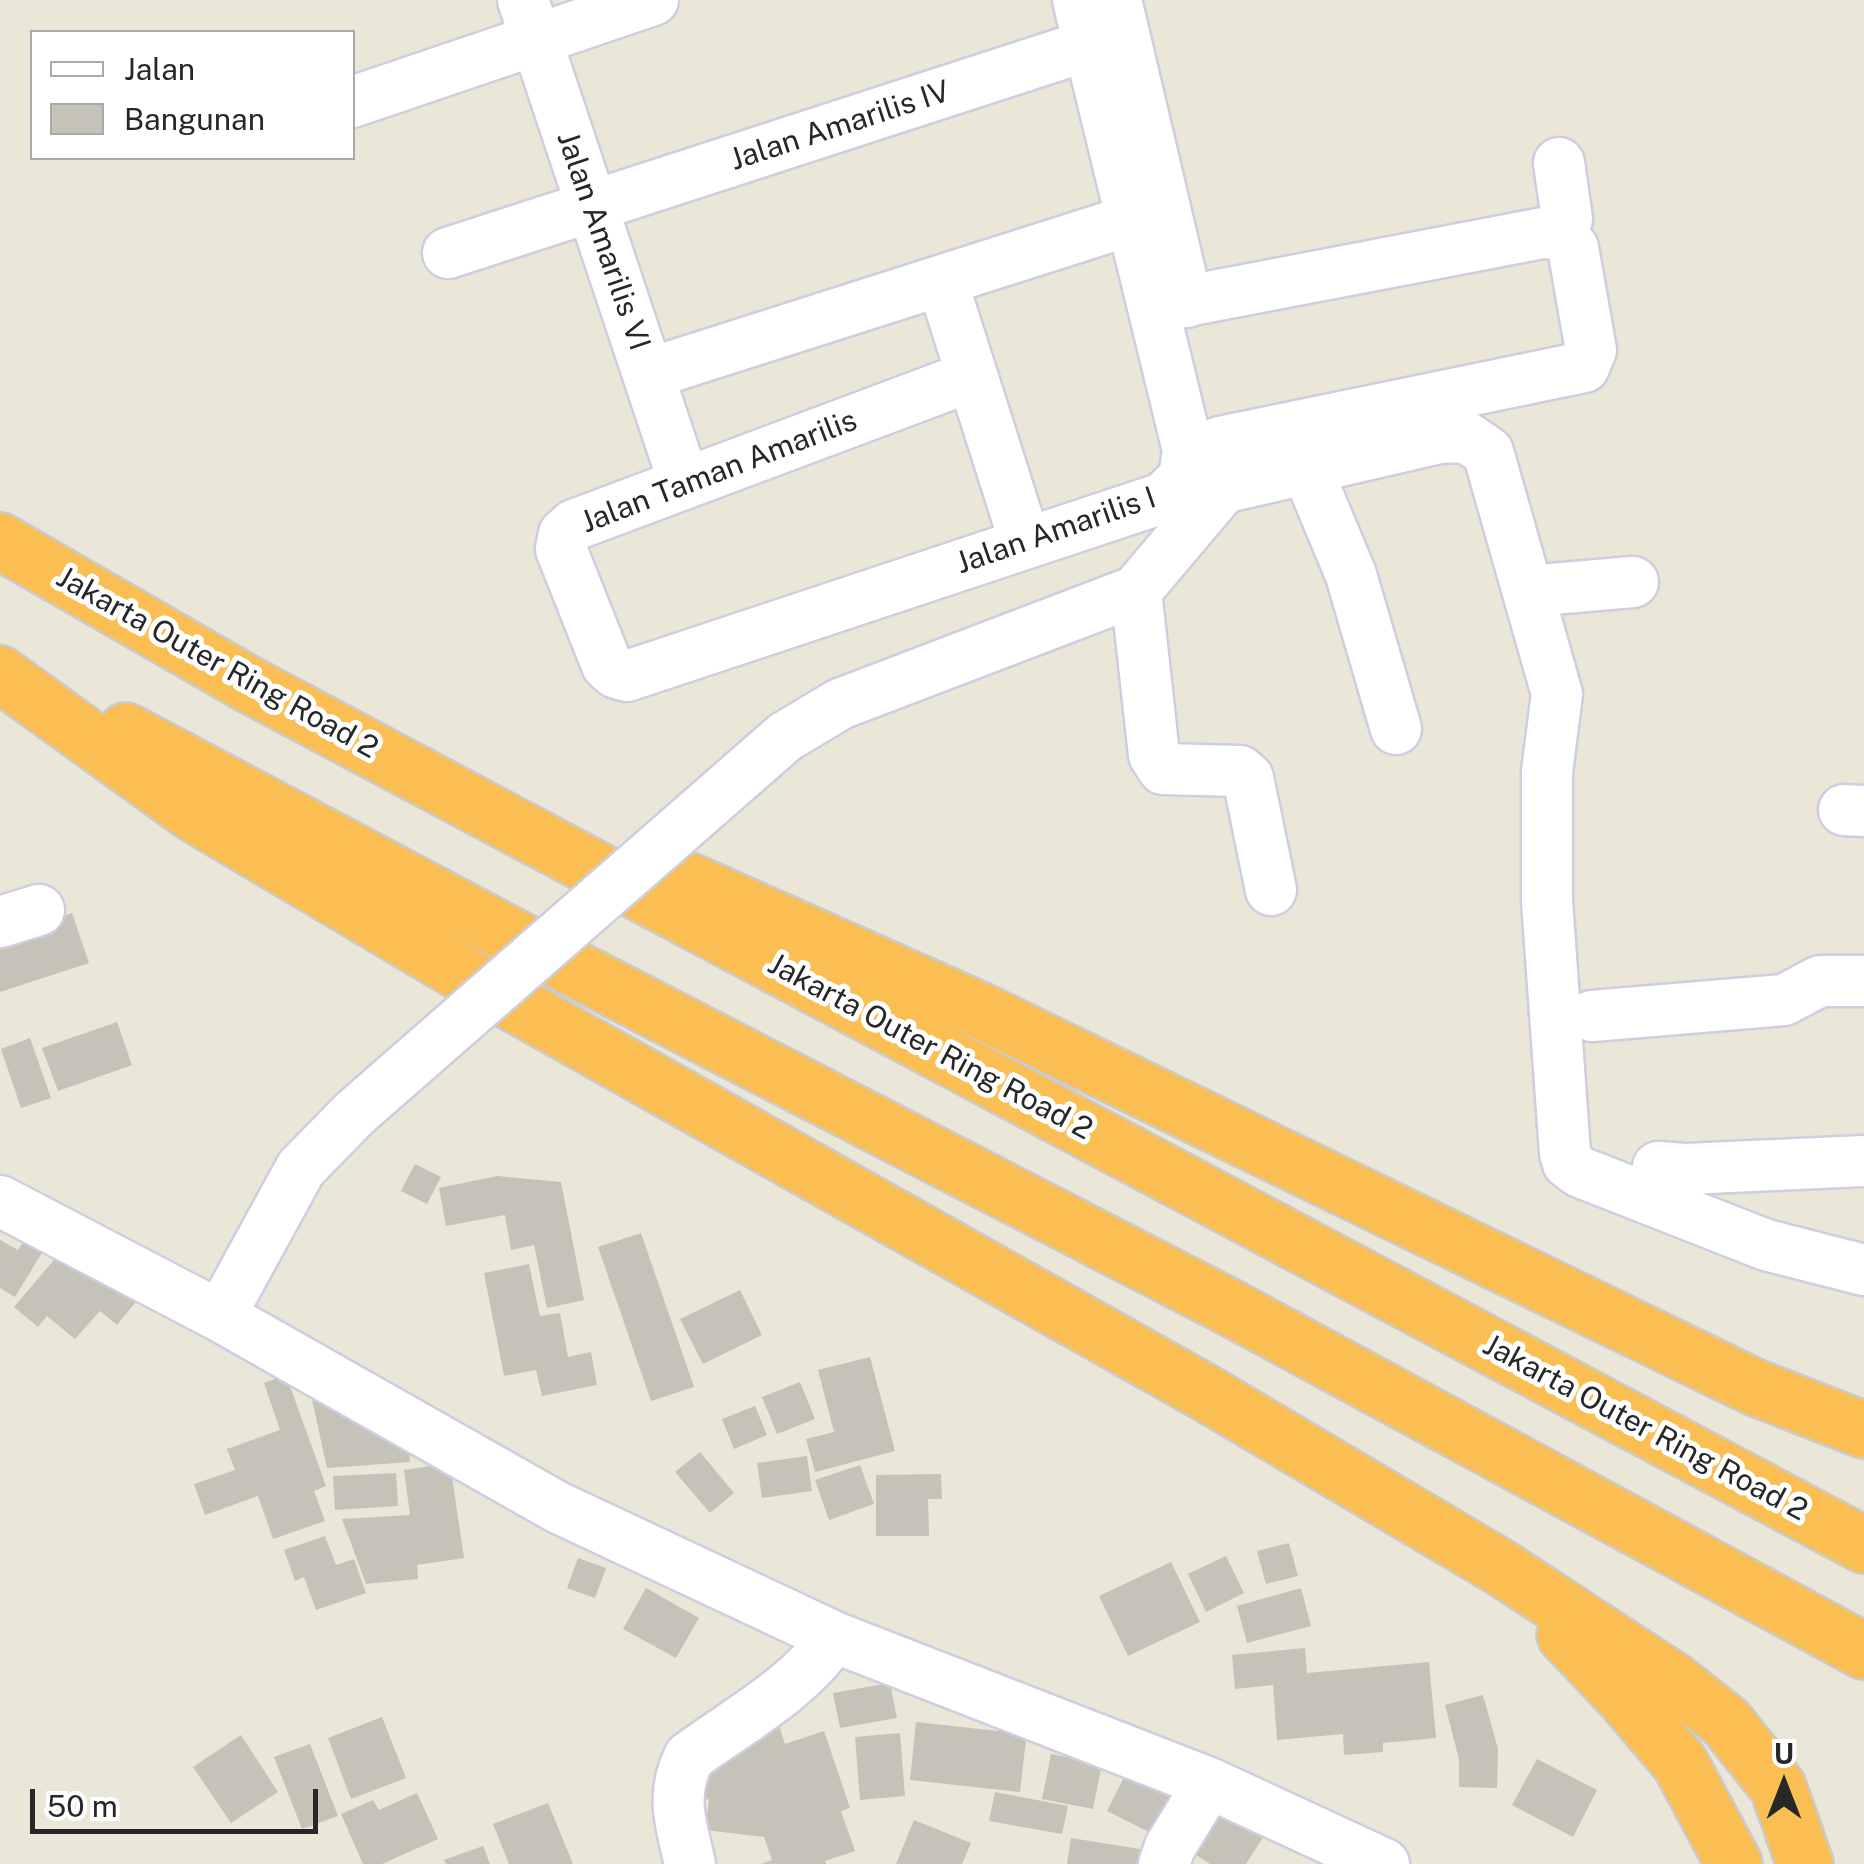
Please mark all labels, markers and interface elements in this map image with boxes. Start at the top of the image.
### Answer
legend [30,30,355,160]
text: Jalan [124,51,195,87]
street label: Jalan Amarilis IV [726,73,954,179]
text: Bangunan [124,101,265,137]
street label: Jalan Amarilis VI [549,127,657,355]
street label: Jalan Taman Amarilis [576,403,862,541]
street label: Jalan Amarilis I [951,480,1161,582]
street label: Jakarta Outer Ring Road 2 [50,560,384,766]
street label: Jakarta Outer Ring Road 2 [762,946,1098,1148]
street label: Jakarta Outer Ring Road 2 [1477,1327,1813,1529]
north arrow [1734,1734,1834,1834]
text: U [1774,1737,1794,1770]
scale bar [35,1769,322,1831]
text: 50 m [47,1788,118,1824]

